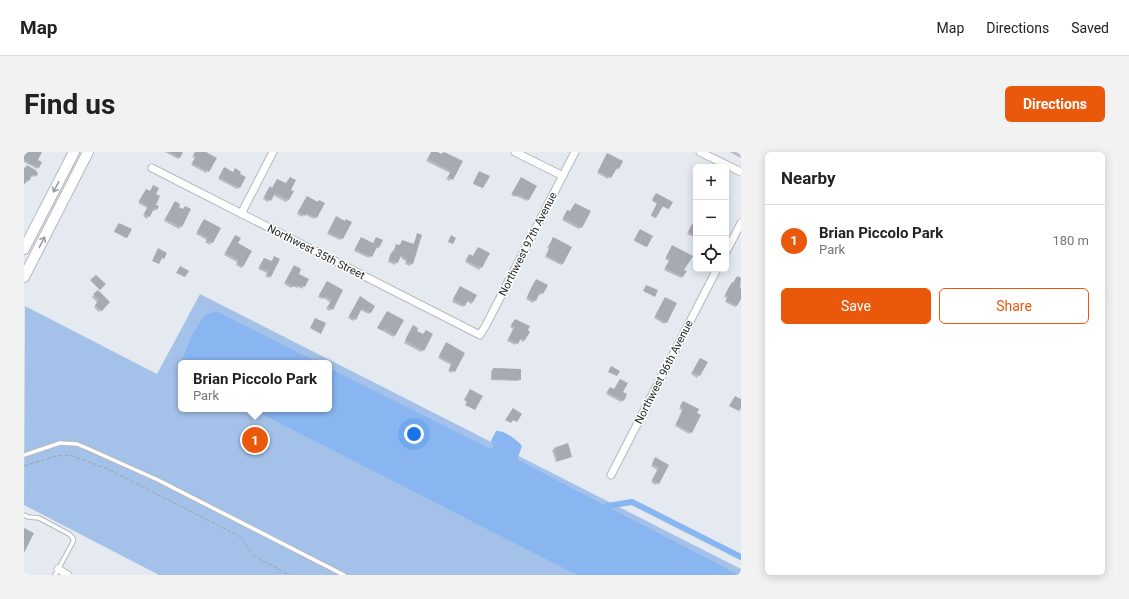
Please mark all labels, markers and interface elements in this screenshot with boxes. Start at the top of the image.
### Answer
text: Map [20,16,58,39]
text: Map [937,20,964,36]
text: Directions [986,20,1049,36]
text: Saved [1071,20,1109,36]
button: Directions [1005,86,1105,122]
text: Find us [24,88,115,121]
map controls [693,164,729,272]
button: + [693,164,729,200]
text: Nearby [781,168,836,188]
one-way arrow [52,180,59,192]
street label: Northwest 97th Avenue [496,190,560,298]
button: − [693,200,729,236]
street label: Northwest 35th Street [265,222,367,282]
text: Brian Piccolo Park [819,224,943,242]
text: 1 [790,233,798,248]
text: 180 m [1052,233,1089,248]
one-way arrow [39,236,46,248]
button: locate [693,236,729,272]
text: Park [819,242,845,257]
button: Save [781,288,931,324]
button: Share [939,288,1089,324]
street label: Northwest 96th Avenue [632,318,696,426]
popup [178,360,332,412]
text: Brian Piccolo Park [193,370,317,388]
text: Park [193,388,219,403]
your location [404,424,424,444]
pin: 1 [242,425,268,455]

